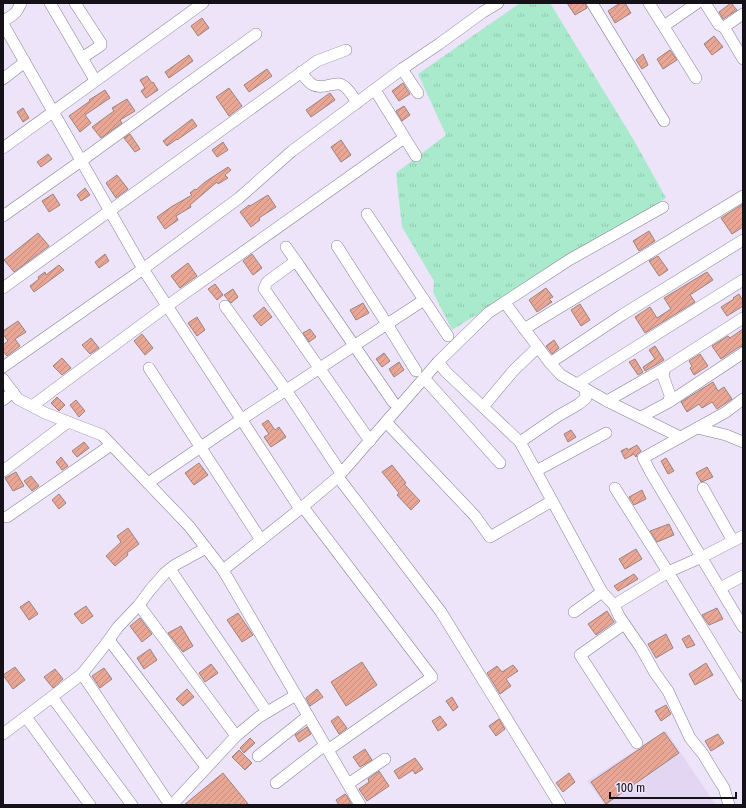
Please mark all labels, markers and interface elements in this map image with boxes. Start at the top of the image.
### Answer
scale bar [610,774,736,800]
text: 100 m [616,781,645,795]

